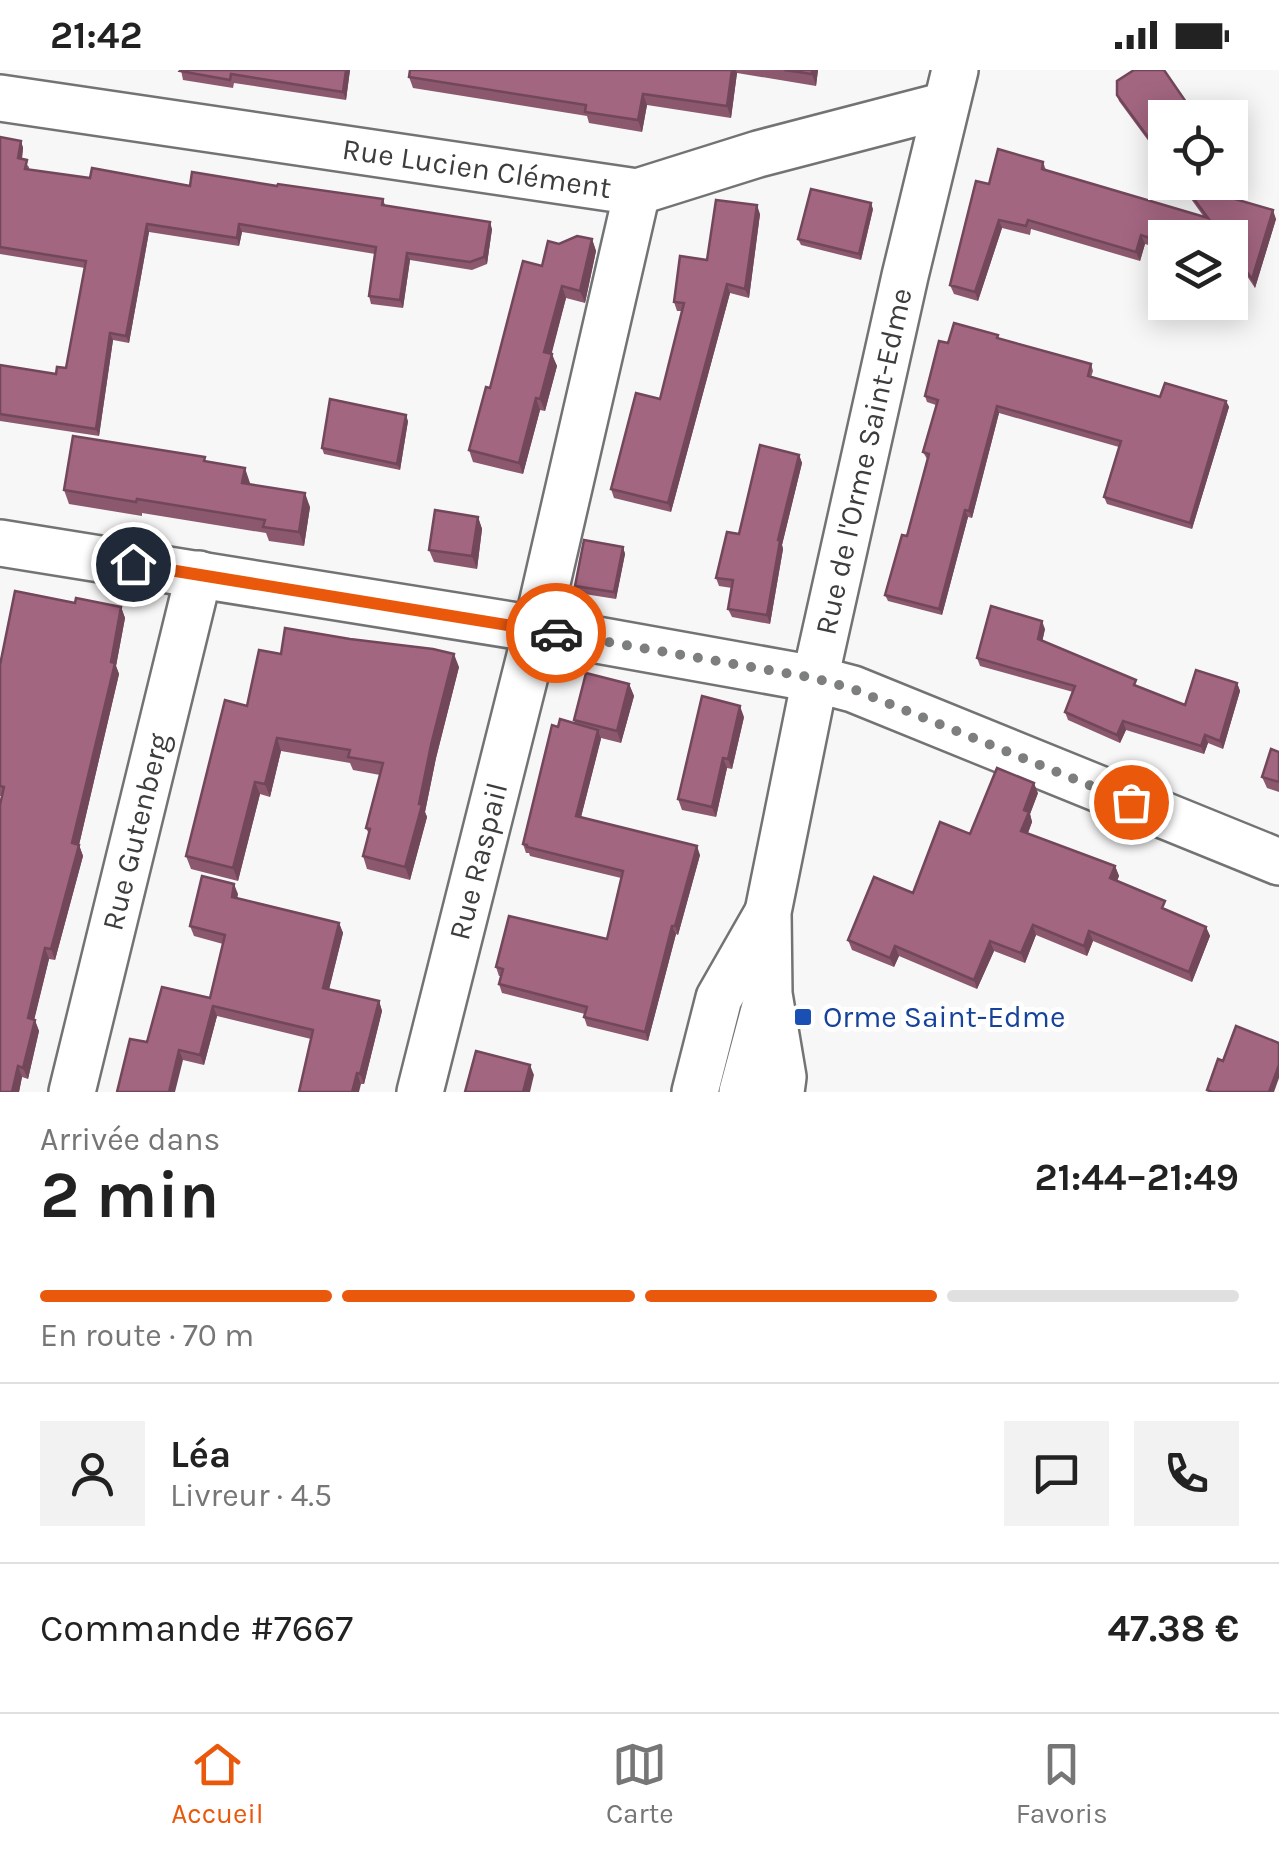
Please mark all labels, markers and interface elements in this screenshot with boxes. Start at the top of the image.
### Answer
text: 21:42 [50,13,142,58]
map controls [1148,100,1248,320]
button: locate [1148,100,1248,200]
street label: Rue Lucien Clément [340,131,614,206]
button: layers [1148,220,1248,320]
street label: Rue de l'Orme Saint-Edme [807,285,920,638]
pin [91,522,176,607]
icon: home [106,537,161,592]
courier [506,583,606,683]
icon: car [529,606,584,661]
street label: Rue Gutenberg [94,729,177,934]
pin [1089,760,1174,845]
icon: bag [1104,775,1159,830]
street label: Rue Raspail [441,779,515,944]
place label: Orme Saint-Edme [823,999,1065,1035]
marker: Orme Saint-Edme [792,1006,814,1028]
text: Arrivée dans [40,1121,220,1158]
text: 21:44–21:49 [1034,1155,1239,1200]
text: 2 min [40,1157,219,1233]
text: En route · 70 m [40,1317,254,1354]
button: person [40,1421,145,1526]
button: chat [1004,1421,1109,1526]
button: phone [1134,1421,1239,1526]
text: Léa [170,1432,231,1477]
text: Livreur · 4.5 [170,1477,332,1514]
text: Commande #7667 [40,1606,353,1651]
text: 47.38 € [1107,1606,1239,1651]
tab: Accueil [171,1737,264,1830]
tab: Carte [606,1737,674,1830]
tab: Favoris [1016,1737,1108,1830]

